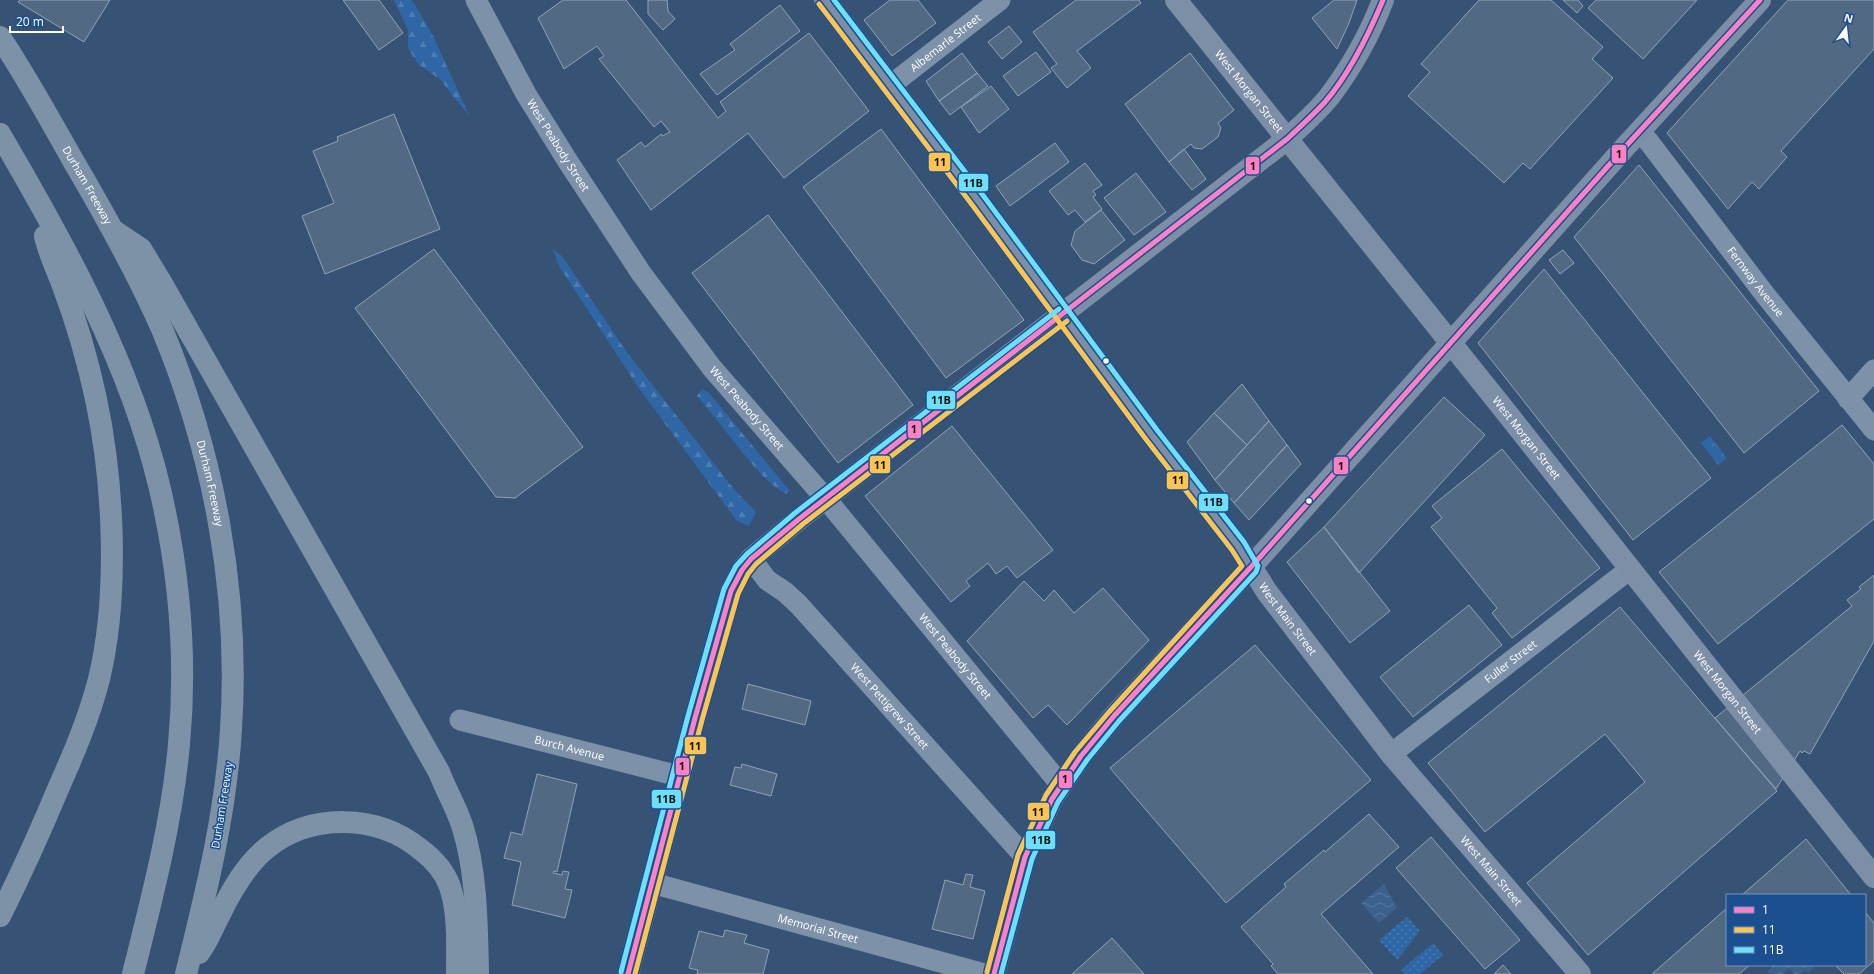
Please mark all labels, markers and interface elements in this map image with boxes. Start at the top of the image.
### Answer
scale bar [10,8,63,34]
north arrow [1826,8,1866,48]
text: N [1842,9,1855,26]
street label: Albemarle Street [907,10,984,75]
text: 20 m [16,13,44,30]
street label: West Morgan Street [1212,47,1287,136]
street label: West Peabody Street [524,96,594,194]
street label: Durham Freeway [59,143,116,227]
line badge: 1 [1611,144,1627,164]
text: 1 [1616,146,1622,161]
line badge: 11 [928,152,951,172]
text: 11 [934,154,946,169]
line badge: 1 [1245,156,1260,175]
text: 1 [1250,158,1256,173]
line badge: 11B [958,173,989,192]
text: 11B [963,175,983,190]
street label: Fernway Avenue [1724,244,1788,320]
unlabelled marker [1101,356,1111,366]
street label: West Peabody Street [707,363,788,453]
line badge: 11B [926,390,956,410]
text: 11B [931,392,951,407]
street label: West Morgan Street [1489,393,1564,482]
line badge: 1 [907,420,922,439]
text: 1 [911,421,917,436]
street label: Durham Freeway [194,438,228,528]
line badge: 11 [869,455,891,474]
line badge: 1 [1333,456,1349,475]
text: 11 [874,457,886,472]
text: 1 [1338,458,1344,473]
line badge: 11 [1166,471,1189,490]
text: 11 [1172,472,1184,487]
line badge: 11B [1198,493,1229,512]
text: 11B [1203,494,1223,509]
unlabelled marker [1304,496,1314,506]
street label: West Main Street [1256,579,1321,658]
street label: West Peabody Street [916,610,995,702]
street label: Fuller Street [1481,636,1539,686]
street label: West Morgan Street [1691,647,1766,736]
street label: West Pettigrew Street [848,660,933,752]
street label: Burch Avenue [533,731,606,764]
line badge: 11 [684,736,707,755]
text: 11 [689,738,701,753]
line badge: 1 [675,757,690,776]
text: 1 [679,758,685,773]
street label: Durham Freeway [207,760,236,849]
line badge: 1 [1058,770,1073,789]
text: 1 [1062,771,1068,786]
line badge: 11B [651,789,682,809]
text: 11B [656,791,676,806]
line badge: 11 [1027,802,1050,821]
text: 11 [1032,804,1044,819]
line badge: 11B [1025,830,1056,850]
text: 11B [1031,832,1051,847]
street label: West Main Street [1457,832,1526,909]
legend [1726,894,1866,966]
text: 1 [1762,901,1769,918]
street label: Memorial Street [776,910,860,946]
text: 11 [1762,921,1776,938]
text: 11B [1762,941,1784,958]

